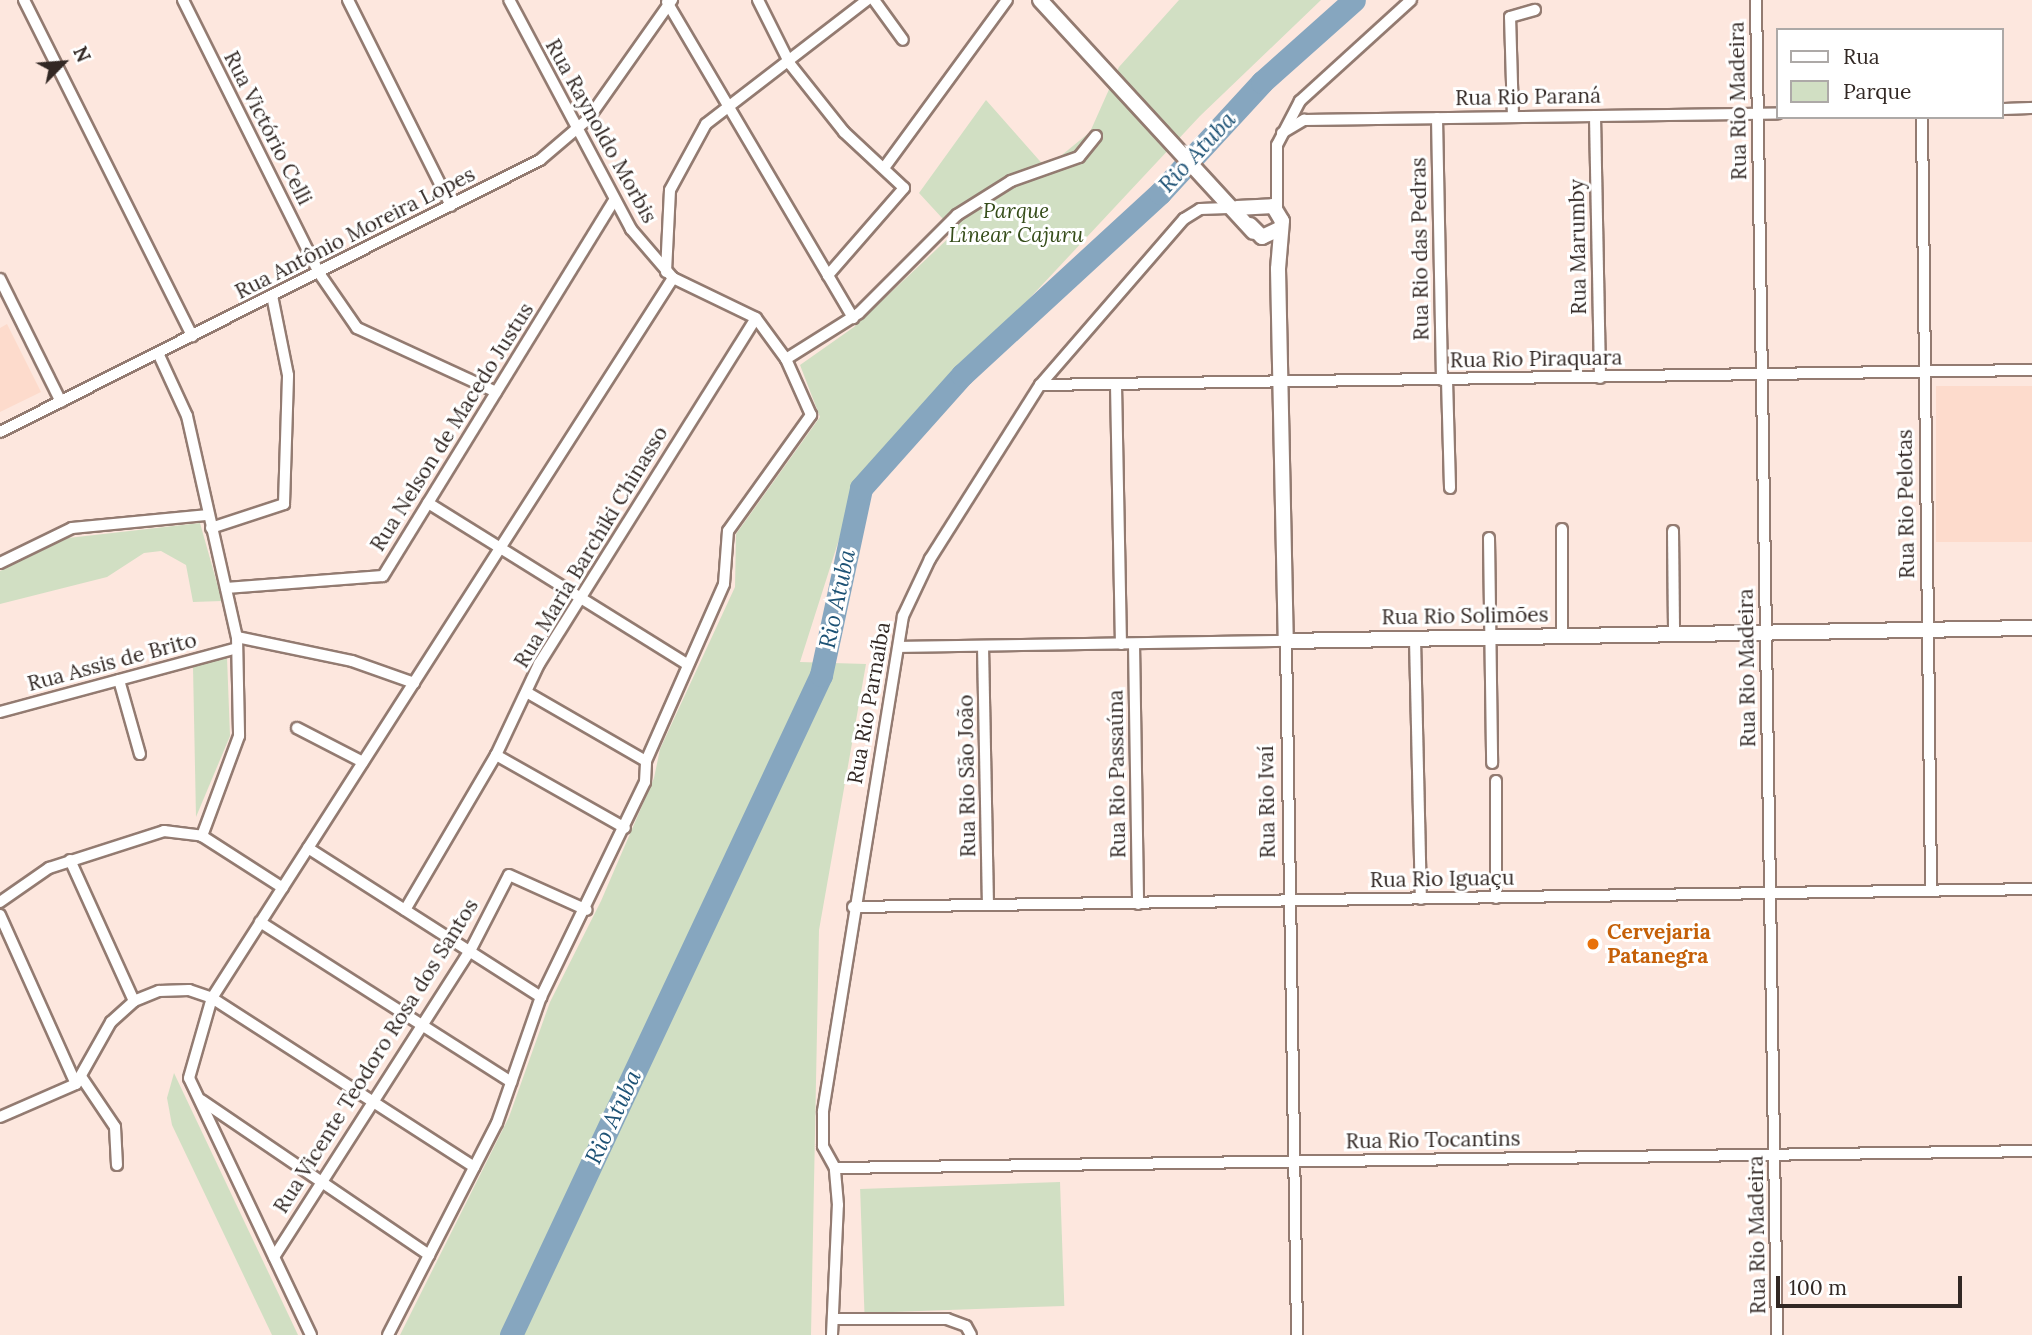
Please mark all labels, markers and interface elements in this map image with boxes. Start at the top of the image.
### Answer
street label: Rua Rio Madeira [1724,21,1752,181]
north arrow [28,28,98,98]
legend [1776,28,2004,119]
street label: Rua Raynoldo Morbis [540,35,662,227]
text: N [68,42,96,66]
text: Rua [1843,43,1880,70]
street label: Rua Victório Celli [218,47,318,209]
text: Parque [1843,78,1911,105]
street label: Rua Rio Paraná [1455,83,1601,111]
water label: Rio Atuba [1153,106,1241,198]
street label: Rua Rio das Pedras [1406,157,1434,341]
street label: Rua Antônio Moreira Lopes [231,161,479,305]
street label: Rua Marumby [1564,179,1592,315]
park label: Parque Linear Cajuru [949,198,1083,248]
street label: Rua Nelson de Macedo Justus [365,298,539,556]
street label: Rua Rio Piraquara [1450,345,1622,373]
street label: Rua Maria Barchiki Chinasso [509,422,673,672]
street label: Rua Rio Pelotas [1892,429,1920,579]
water label: Rio Atuba [813,547,861,651]
street label: Rua Rio Madeira [1733,588,1761,748]
street label: Rua Rio Solimões [1381,602,1549,630]
street label: Rua Rio Parnaíba [842,620,896,786]
street label: Rua Assis de Brito [25,627,199,697]
street label: Rua Rio Passaúna [1103,689,1131,859]
street label: Rua Rio São João [953,694,981,858]
street label: Rua Rio Ivaí [1253,745,1281,859]
street label: Rua Rio Iguaçu [1370,865,1514,893]
street label: Rua Vicente Teodoro Rosa dos Santos [268,894,484,1218]
place label: Cervejaria Patanegra [1607,919,1711,969]
marker: Cervejaria Patanegra [1585,936,1601,952]
water label: Rio Atuba [579,1066,647,1168]
street label: Rua Rio Tocantins [1345,1126,1521,1154]
street label: Rua Rio Madeira [1743,1155,1771,1315]
scale bar [1780,1262,1966,1306]
text: 100 m [1789,1274,1847,1301]

